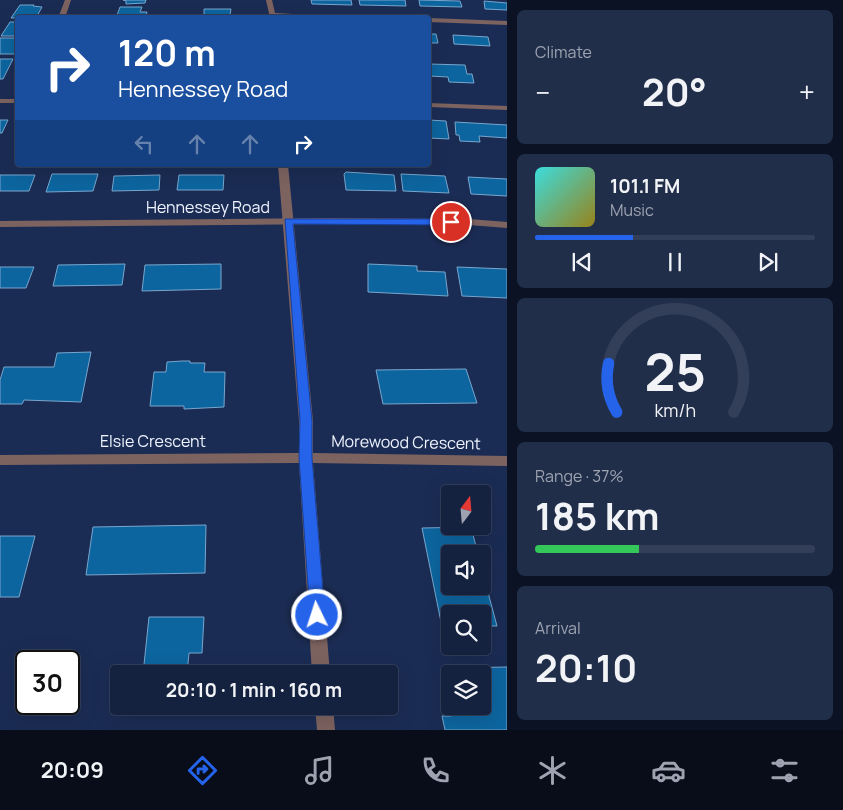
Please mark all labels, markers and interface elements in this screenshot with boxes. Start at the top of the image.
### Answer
text: 120 m [118,29,216,77]
icon: right [35,35,100,100]
text: Climate [535,41,592,63]
text: 20° [642,65,707,117]
text: − [535,73,550,111]
text: + [799,73,815,111]
text: Hennessey Road [118,74,288,104]
icon: left [130,130,158,158]
icon: ahead [183,130,211,158]
icon: ahead [236,130,264,158]
icon: right [289,130,317,158]
text: 101.1 FM [610,173,680,199]
street label: Hennessey Road [146,196,270,218]
text: Music [610,199,654,221]
pin [430,201,472,243]
icon: arrive [437,208,465,236]
icon: previous [568,248,596,276]
icon: pause [661,248,689,276]
icon: next [754,248,782,276]
text: 25 [644,336,706,407]
text: km/h [654,398,696,422]
street label: Elsie Crescent [100,430,206,452]
street label: Morewood Crescent [331,430,481,454]
text: Range · 37% [535,465,624,487]
north arrow [441,485,491,535]
map controls [441,485,491,715]
text: 185 km [535,489,659,541]
button: sound [441,545,491,595]
position arrow [290,588,342,640]
button: search [441,605,491,655]
text: Arrival [535,617,581,639]
text: 20:10 [535,641,637,693]
speed limit sign: 30 [15,650,80,715]
button: layers [441,665,491,715]
text: 20:10 · 1 min · 160 m [166,677,342,703]
icon: directions [185,753,220,788]
icon: music [302,753,337,788]
icon: phone [418,753,453,788]
icon: climate [535,753,570,788]
icon: car [651,753,686,788]
icon: filters [767,753,802,788]
text: 20:09 [41,755,104,785]

